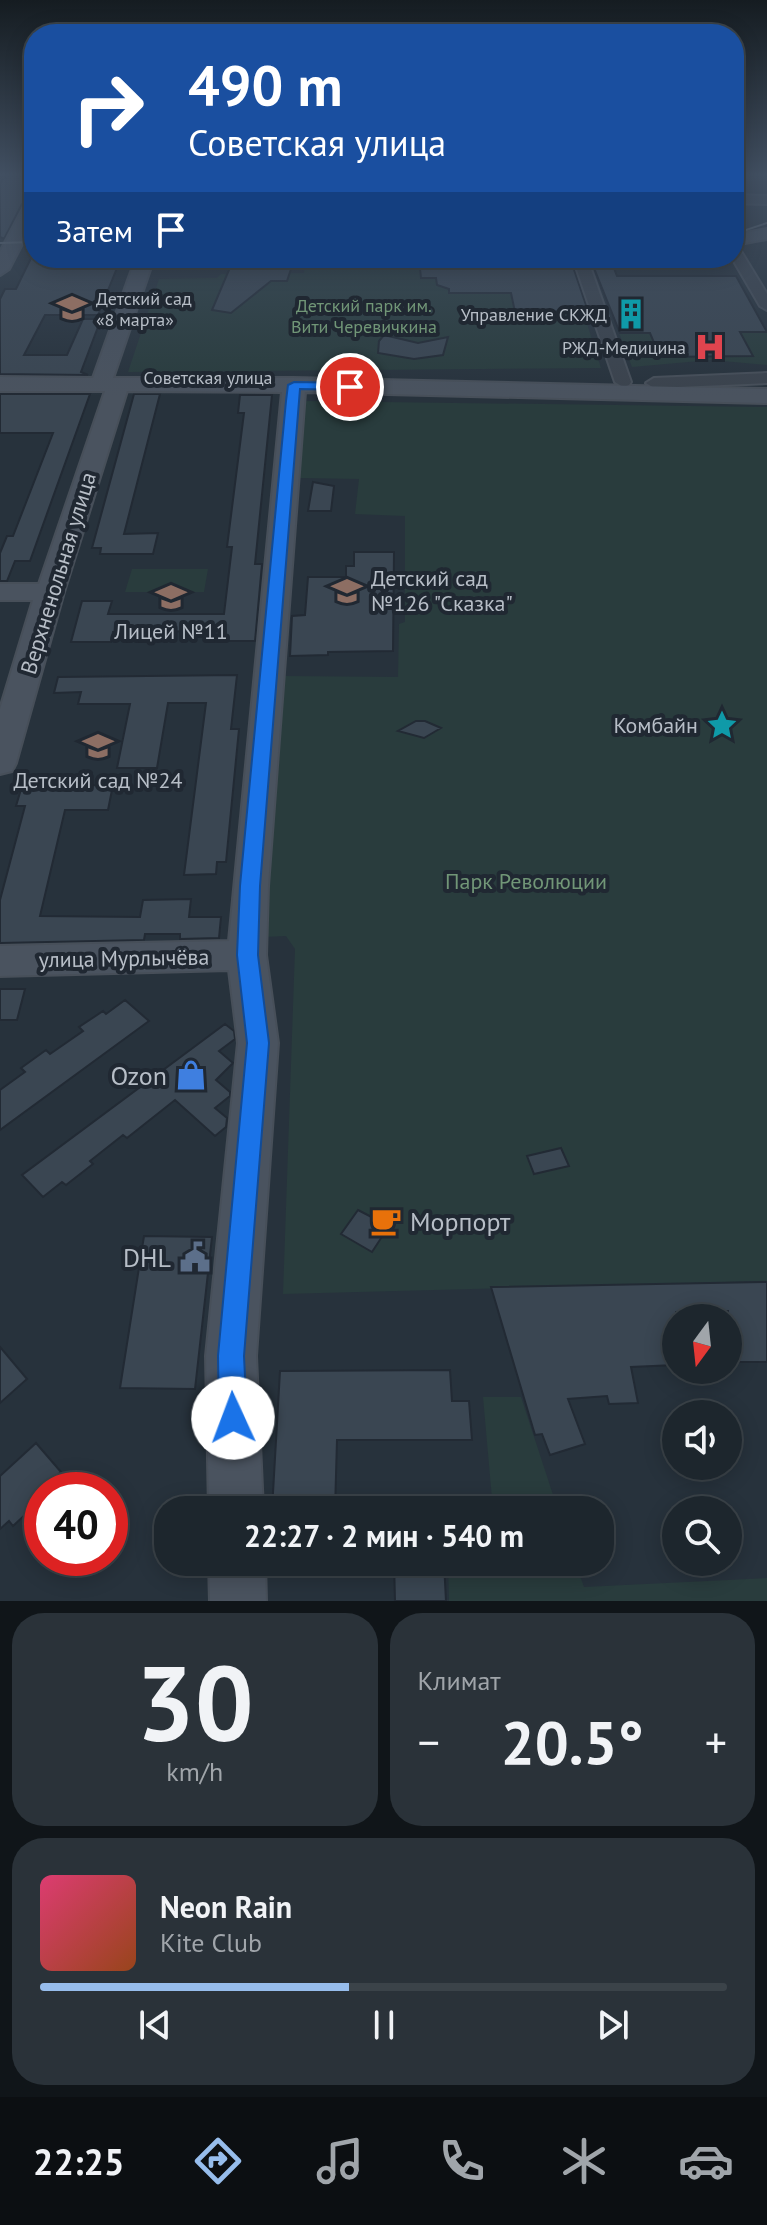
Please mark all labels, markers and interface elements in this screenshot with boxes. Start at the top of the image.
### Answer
text: 490 m [188,49,343,121]
icon: right [56,56,160,160]
text: Советская улица [188,119,446,166]
icon: arrive [149,208,193,252]
text: Затем [56,211,133,250]
place label: Детский сад «8 марта» [96,287,192,331]
school or university icon: Детский сад «8 марта» [55,291,89,325]
park label: Детский парк им. Вити Черевичкина [291,294,437,338]
building icon: Управление СКЖД [614,297,648,331]
place label: Управление СКЖД [461,303,607,326]
hospital icon: РЖД-Медицина [693,330,727,364]
place label: РЖД-Медицина [562,336,686,359]
pin [316,353,384,421]
icon: arrive [328,365,372,409]
street label: Советская улица [143,366,273,389]
street label: Верхненольная улица [14,469,102,677]
place label: Детский сад №126 "Сказка" [371,564,513,617]
school or university icon: Детский сад №126 "Сказка" [330,574,364,608]
school or university icon: Лицей №11 [154,580,188,614]
place label: Лицей №11 [113,617,228,645]
place icon: Комбайн [705,708,739,742]
place label: Комбайн [613,711,698,739]
school or university icon: Детский сад №24 [81,729,115,763]
place label: Детский сад №24 [13,766,183,794]
park label: Парк Революции [445,867,607,895]
street label: улица Мурлычёва [38,943,210,973]
shop icon: Ozon [174,1058,208,1092]
place label: Ozon [110,1059,167,1092]
cafe icon: Морпорт [369,1204,403,1238]
place label: Морпорт [410,1205,511,1238]
public building icon: DHL [178,1240,212,1274]
place label: DHL [123,1241,171,1274]
north arrow [662,1304,742,1384]
map controls [662,1304,742,1576]
position arrow [191,1376,275,1460]
button: sound [662,1400,742,1480]
speed limit sign: 40 [24,1472,128,1576]
button: search [662,1496,742,1576]
text: 22:27 · 2 мин · 540 m [244,1516,524,1555]
text: 30 [136,1635,254,1770]
text: Климат [418,1664,501,1697]
text: 20.5° [501,1703,644,1781]
text: − [418,1713,440,1770]
text: + [705,1713,727,1770]
text: km/h [166,1755,223,1788]
text: Neon Rain [160,1887,292,1926]
text: Kite Club [160,1926,262,1959]
icon: previous [133,2003,177,2047]
icon: pause [362,2003,406,2047]
icon: next [591,2003,635,2047]
icon: directions [190,2133,246,2189]
icon: music [312,2133,368,2189]
icon: phone [434,2133,490,2189]
icon: climate [556,2133,612,2189]
icon: car [678,2133,734,2189]
text: 22:25 [33,2138,124,2185]

